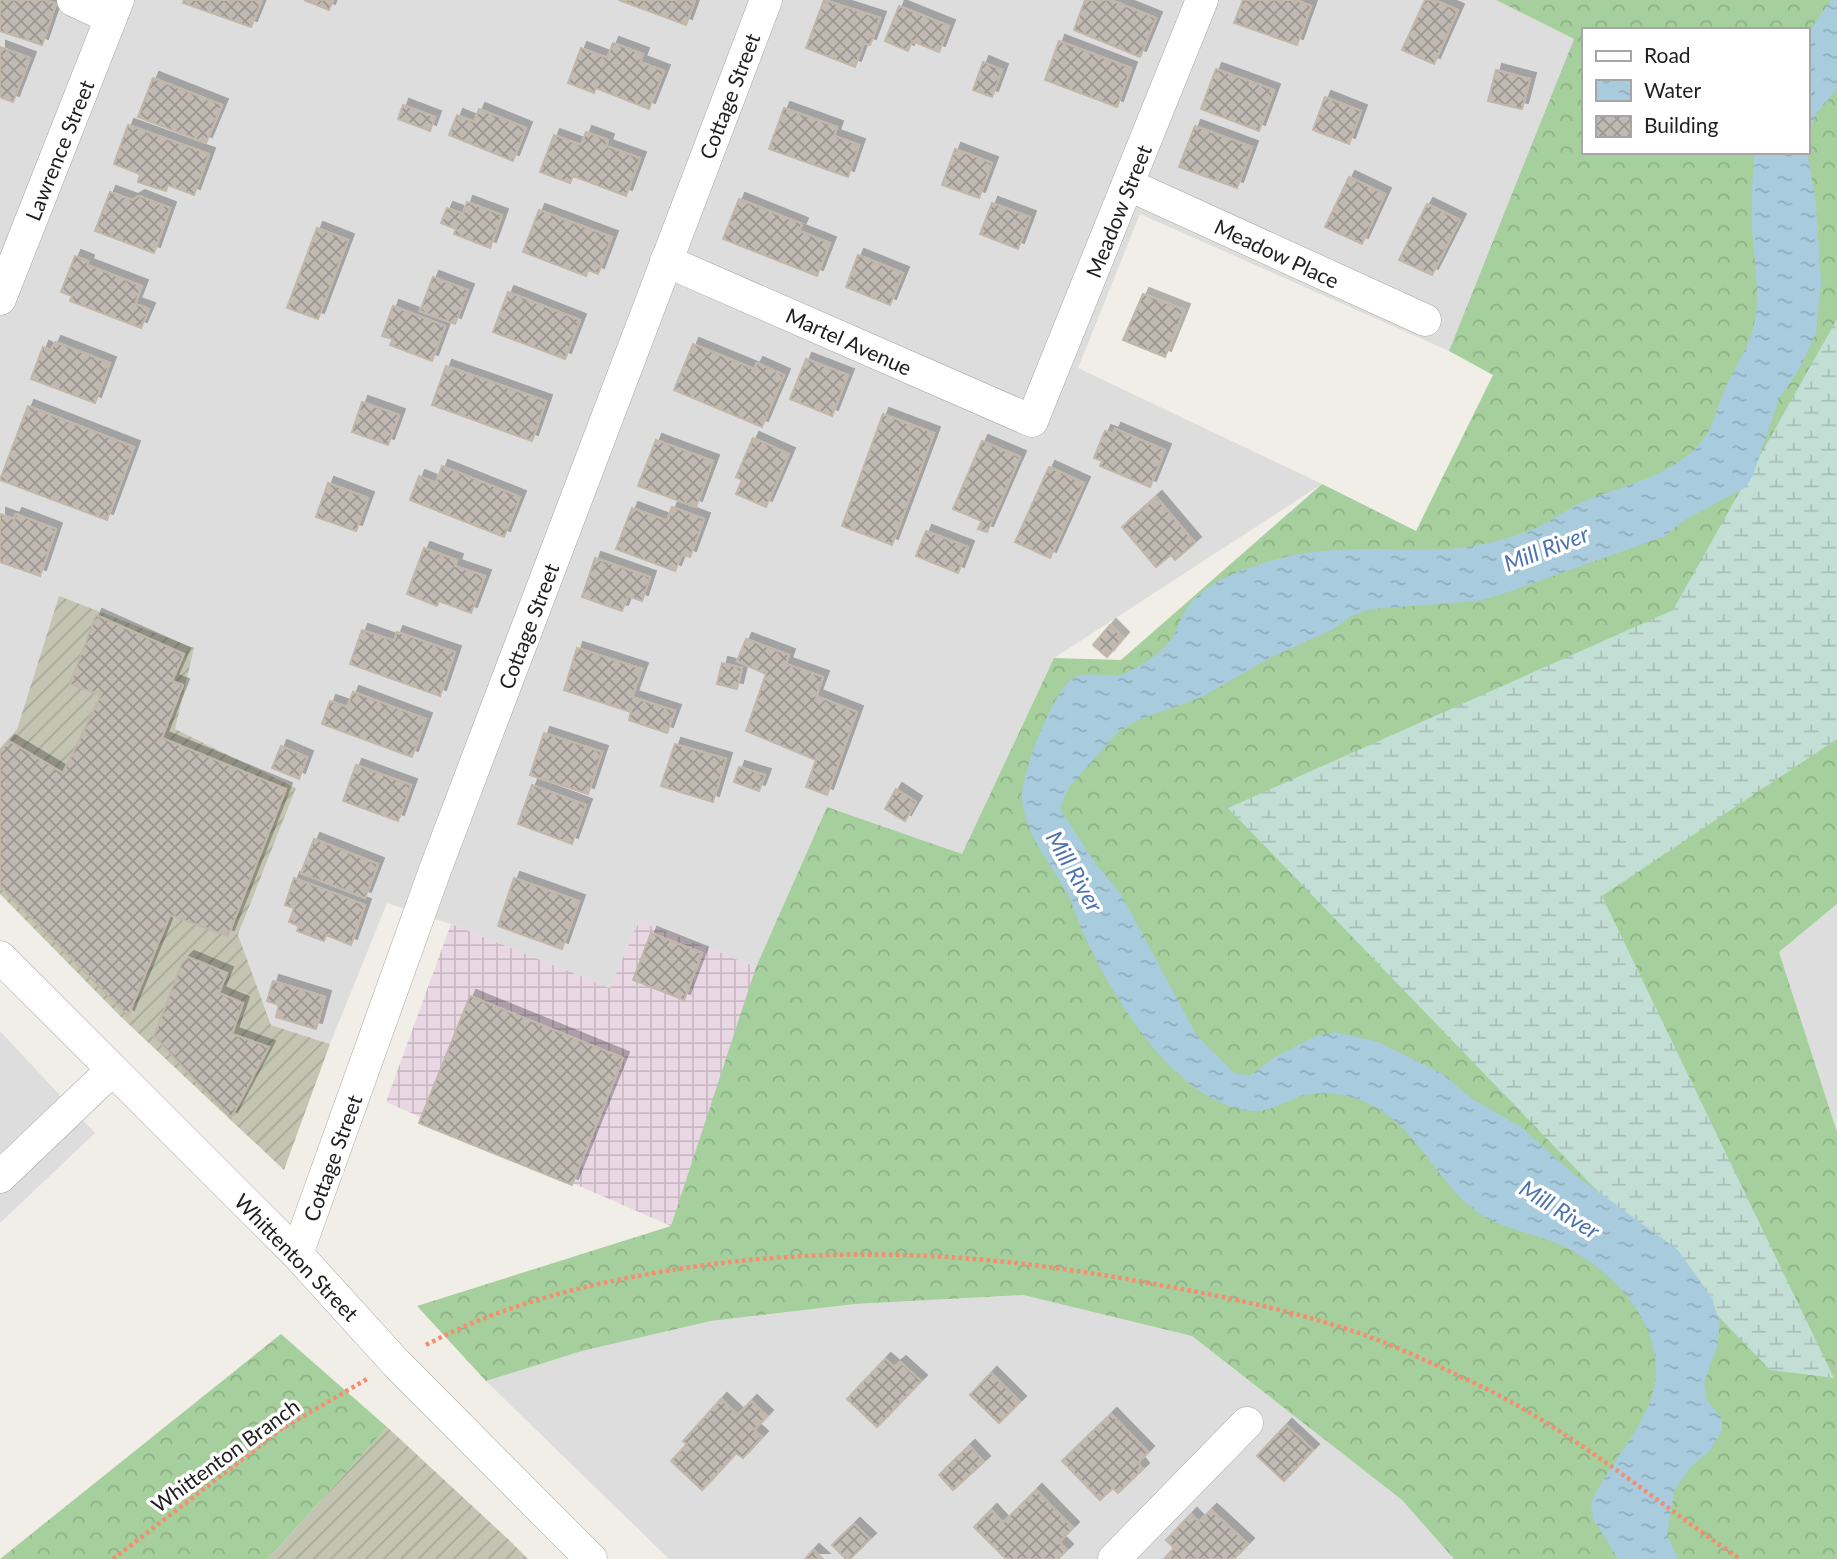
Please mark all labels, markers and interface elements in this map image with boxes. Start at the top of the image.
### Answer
legend [1582,28,1809,154]
street label: Cottage Street [694,29,765,162]
text: Road [1644,42,1691,67]
street label: Lawrence Street [19,76,99,224]
text: Water [1644,77,1701,102]
text: Building [1644,112,1719,137]
street label: Meadow Street [1080,141,1156,281]
street label: Meadow Place [1211,213,1343,293]
street label: Martel Avenue [782,302,916,380]
water label: Mill River [1499,519,1594,577]
street label: Cottage Street [493,559,564,692]
water label: Mill River [1041,826,1110,917]
street label: Cottage Street [298,1091,367,1225]
water label: Mill River [1515,1174,1606,1245]
street label: Whittenton Street [230,1188,364,1326]
street label: Whittenton Branch [146,1393,304,1517]

